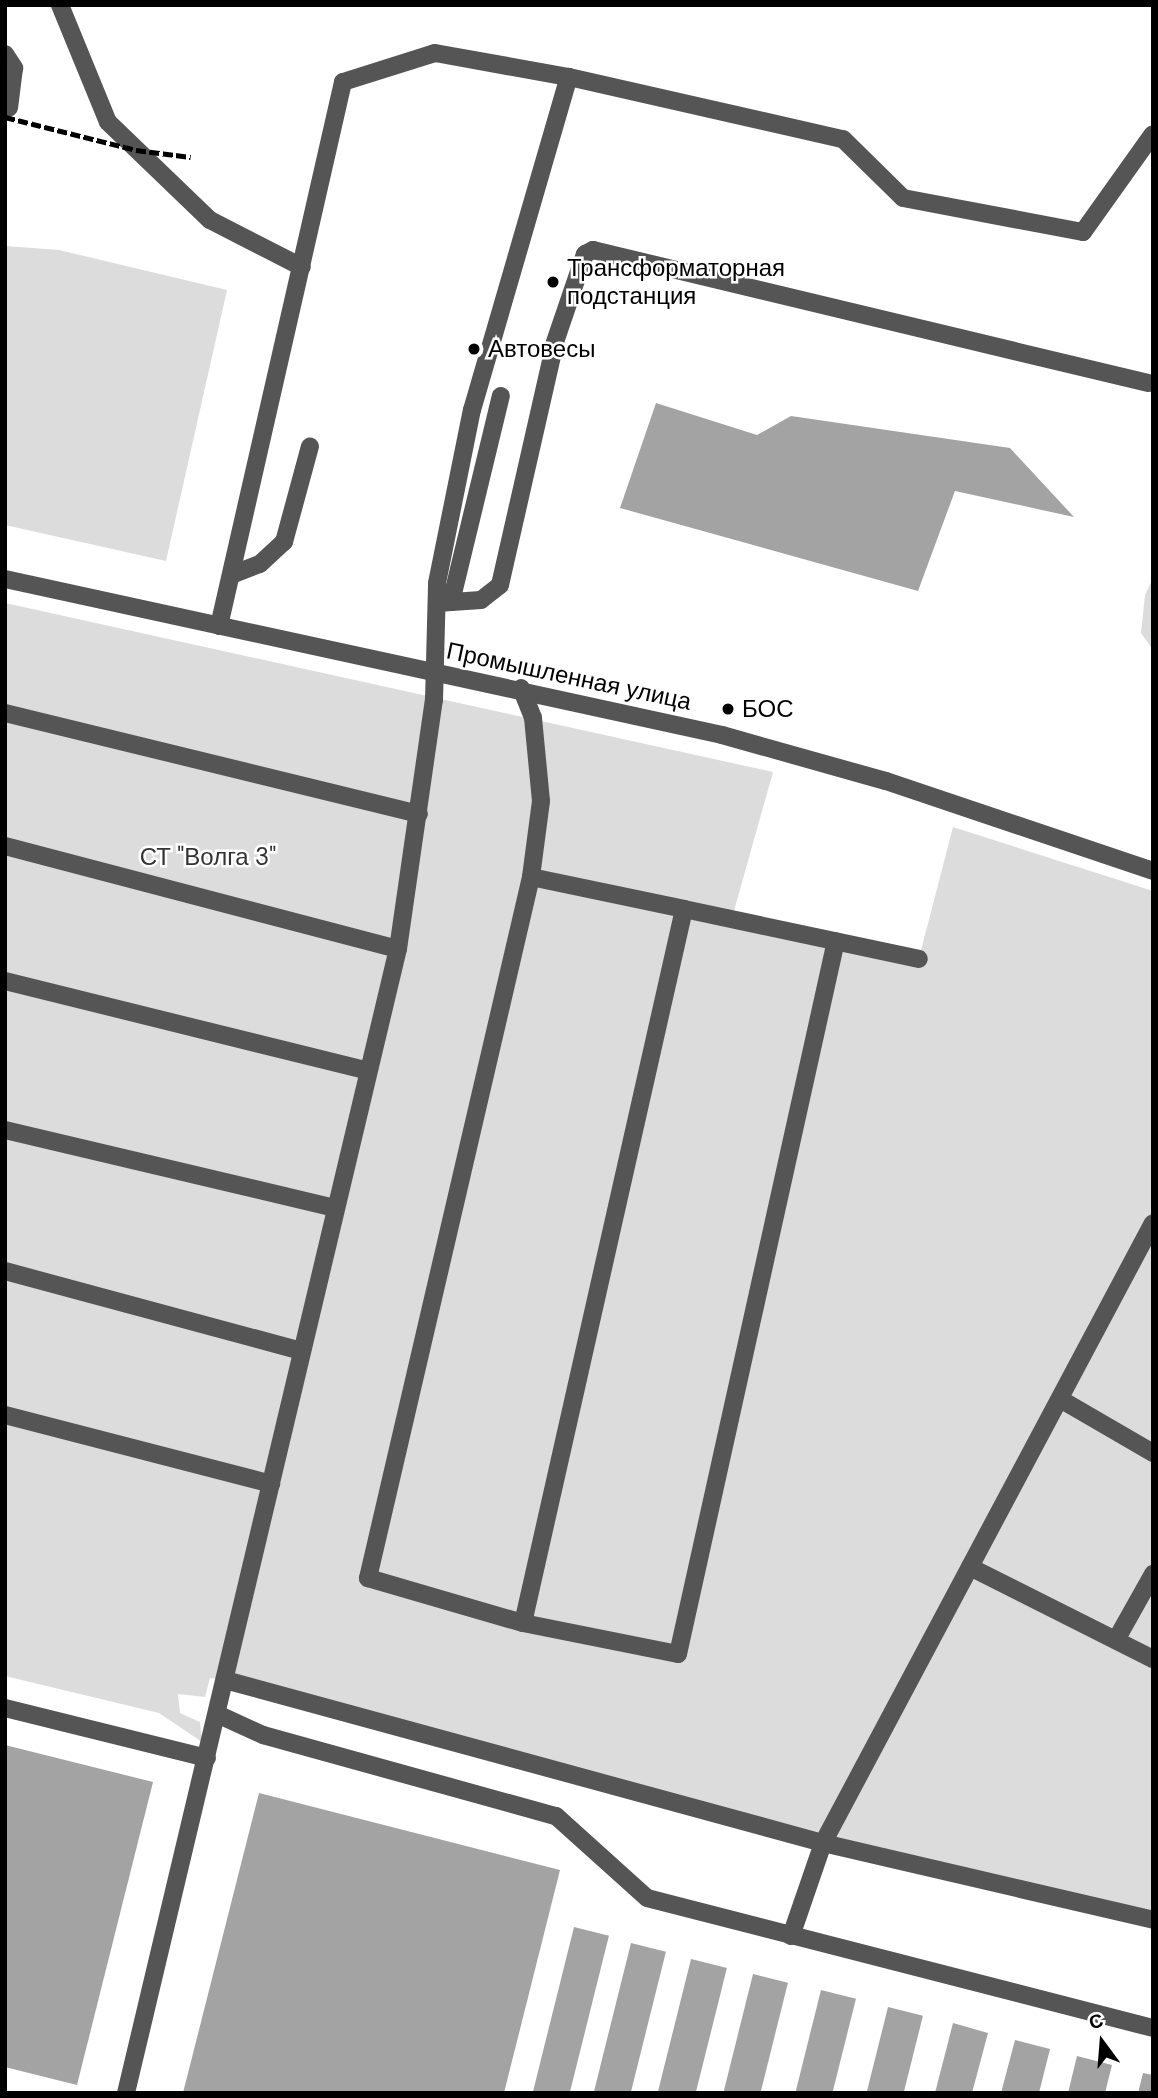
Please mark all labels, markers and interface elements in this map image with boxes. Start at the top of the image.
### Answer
place label: Трансформаторная подстанция [567,254,785,310]
marker: Трансформаторная подстанция [545,274,561,290]
place label: Автовесы [488,335,595,363]
marker: Автовесы [466,341,482,357]
street label: Промышленная улица [444,636,694,716]
place label: БОС [742,695,793,723]
marker: БОС [720,701,736,717]
park label: СТ "Волга 3" [140,843,276,871]
north arrow [1067,2007,1137,2077]
text: С [1086,2007,1106,2035]

